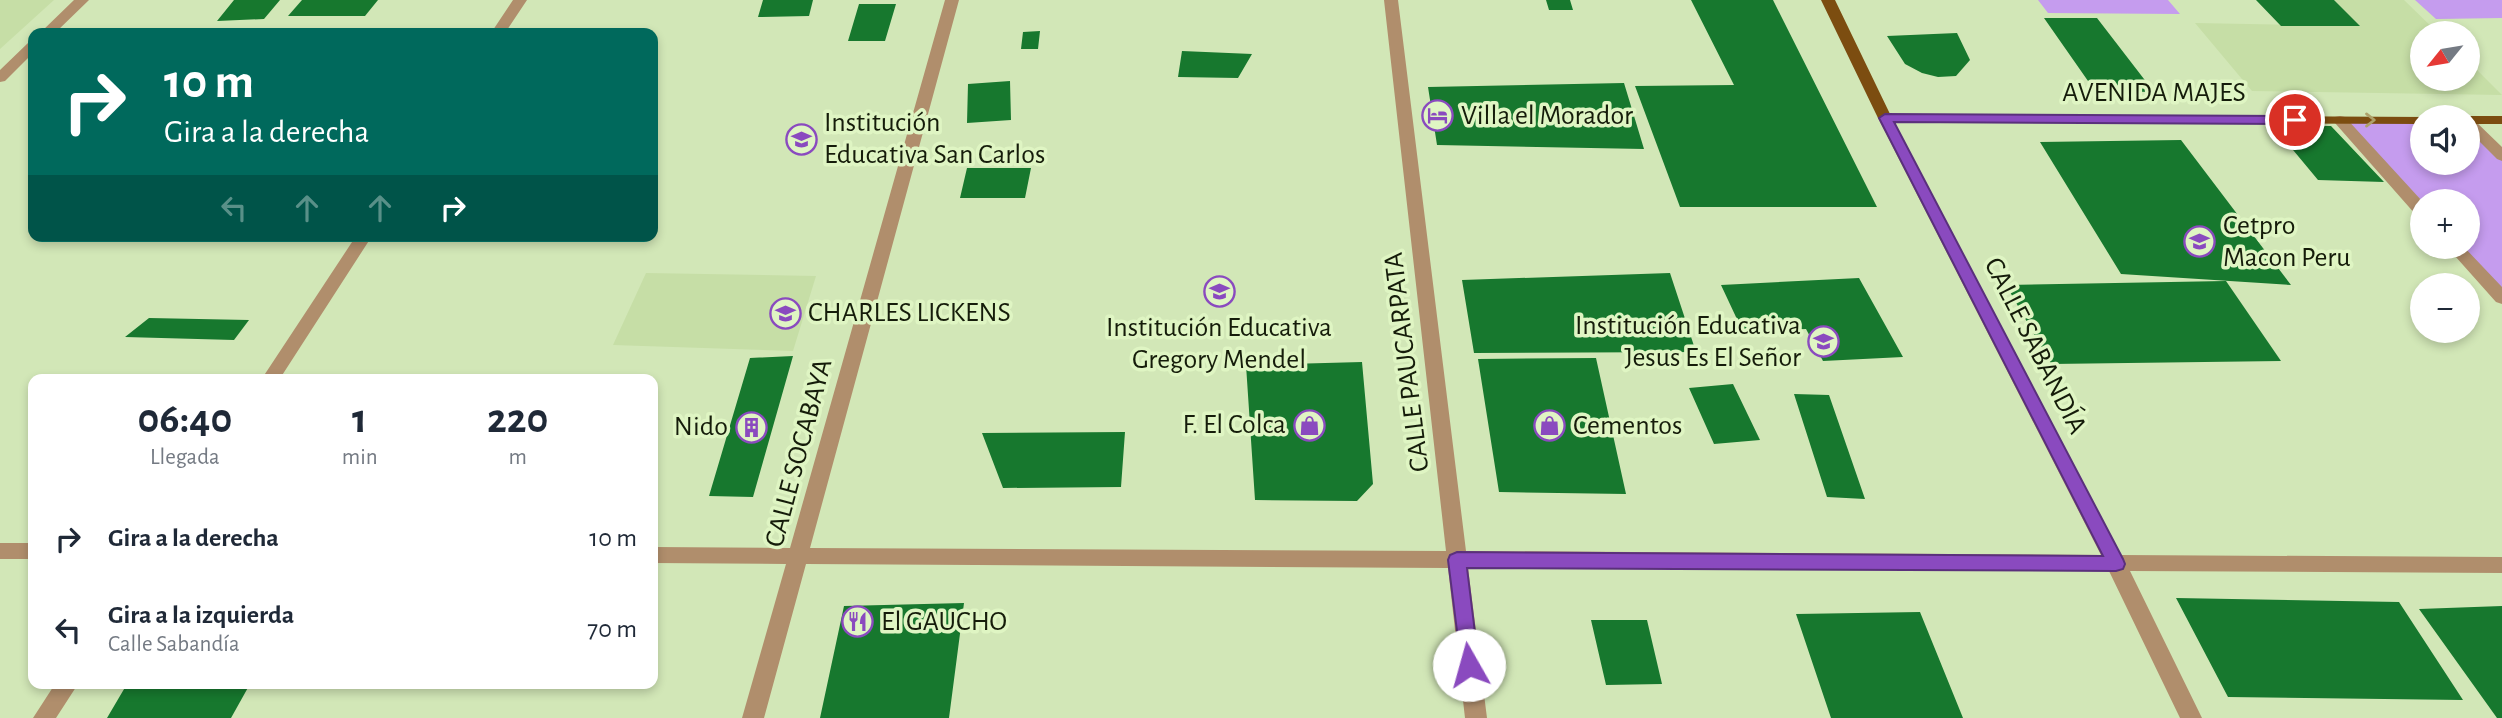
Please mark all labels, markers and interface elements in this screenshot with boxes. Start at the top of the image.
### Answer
north arrow [2410,21,2480,91]
map controls [2410,21,2480,343]
icon: right [49,56,140,147]
text: 10 m [164,58,254,107]
street label: AVENIDA MAJES [2062,79,2246,107]
pin [2265,90,2325,150]
hotel icon: Villa el Morador [1421,99,1455,133]
icon: arrive [2276,101,2314,139]
place label: Villa el Morador [1461,102,1633,130]
button: sound [2410,105,2480,175]
place label: Institución Educativa San Carlos [824,109,1045,169]
one-way arrow [2365,112,2376,128]
text: Gira a la derecha [164,116,369,148]
school or university icon: Institución Educativa San Carlos [784,122,818,156]
icon: left [215,189,253,227]
icon: ahead [288,189,326,227]
icon: ahead [361,189,399,227]
icon: right [434,189,472,227]
button: + [2410,189,2480,259]
place label: Cetpro Macon Peru [2223,212,2351,272]
school or university icon: Cetpro Macon Peru [2183,225,2217,259]
street label: CALLE PAUCARPATA [1380,251,1434,473]
street label: CALLE SABANDÍA [1979,252,2094,439]
button: − [2410,273,2480,343]
school or university icon: Institución Educativa Gregory Mendel [1202,274,1236,308]
school or university icon: CHARLES LICKENS [768,296,802,330]
place label: CHARLES LICKENS [808,299,1011,327]
place label: Institución Educativa Jesus Es El Señor [1575,312,1801,372]
place label: Institución Educativa Gregory Mendel [1106,314,1332,374]
school or university icon: Institución Educativa Jesus Es El Señor [1807,325,1841,359]
street label: CALLE SOCABAYA [760,356,838,550]
text: 06:40 [137,398,232,440]
text: 1 [352,398,367,440]
text: 220 [487,398,549,440]
shop icon: F. El Colca [1292,408,1326,442]
shop icon: Cementos [1533,409,1567,443]
building icon: Nido [734,410,768,444]
place label: F. El Colca [1183,411,1286,439]
place label: Cementos [1573,412,1682,440]
place label: Nido [674,413,728,441]
text: Llegada [150,446,220,469]
text: min [342,446,378,469]
text: m [509,446,527,469]
icon: right [49,520,87,558]
text: Gira a la derecha [108,525,279,551]
text: 10 m [589,525,637,551]
text: Gira a la izquierda [108,602,294,628]
restaurant icon: El GAUCHO [841,605,875,639]
place label: El GAUCHO [881,608,1007,636]
icon: left [49,611,87,649]
text: 70 m [587,616,637,642]
position arrow [1432,628,1506,702]
text: Calle Sabandía [108,633,240,656]

